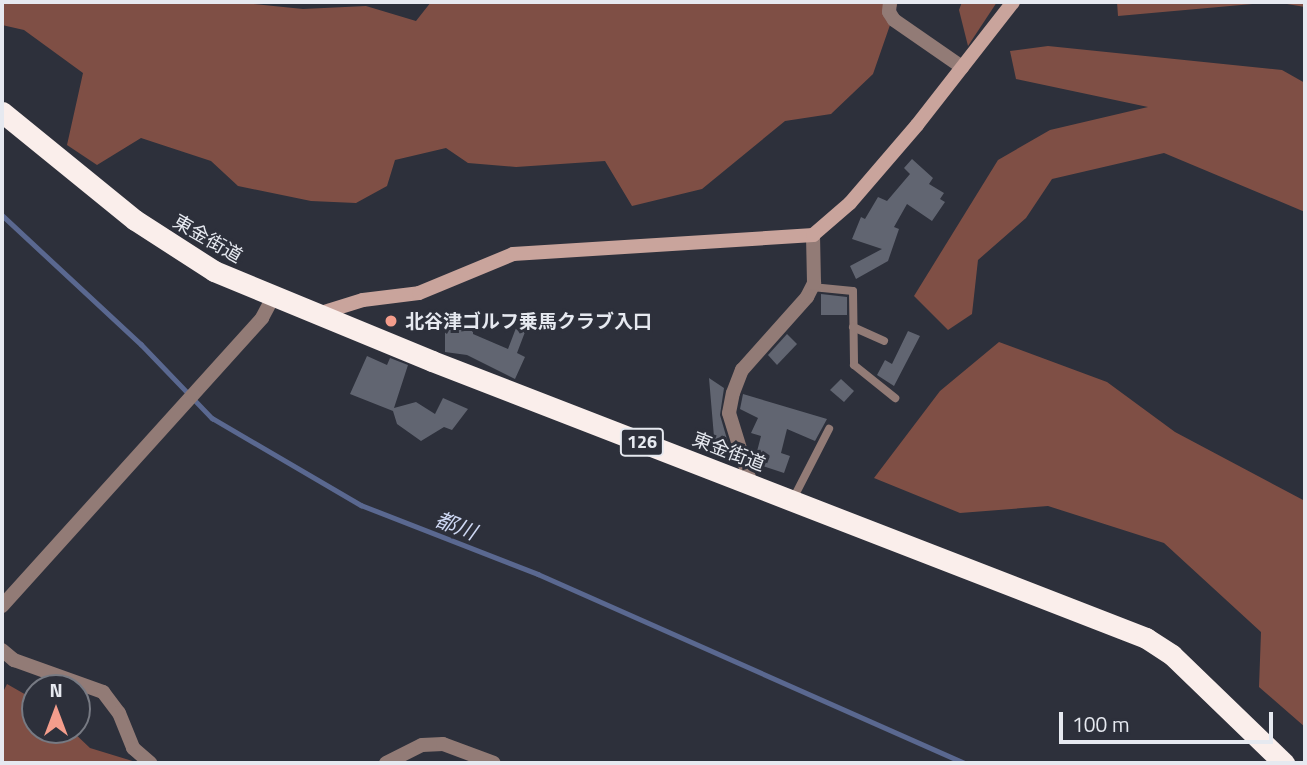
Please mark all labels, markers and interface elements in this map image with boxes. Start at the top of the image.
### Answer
street label: 東金街道 [169,209,247,267]
place label: 北谷津ゴルフ乗馬クラブ入口 [405,310,652,332]
marker: 北谷津ゴルフ乗馬クラブ入口 [383,313,399,329]
street label: 東金街道 [689,427,769,475]
road number: 126 [619,428,665,457]
water label: 都川 [432,506,480,544]
north arrow [21,674,91,744]
text: N [49,675,63,704]
scale bar [1062,698,1276,742]
text: 100 m [1072,708,1129,740]

